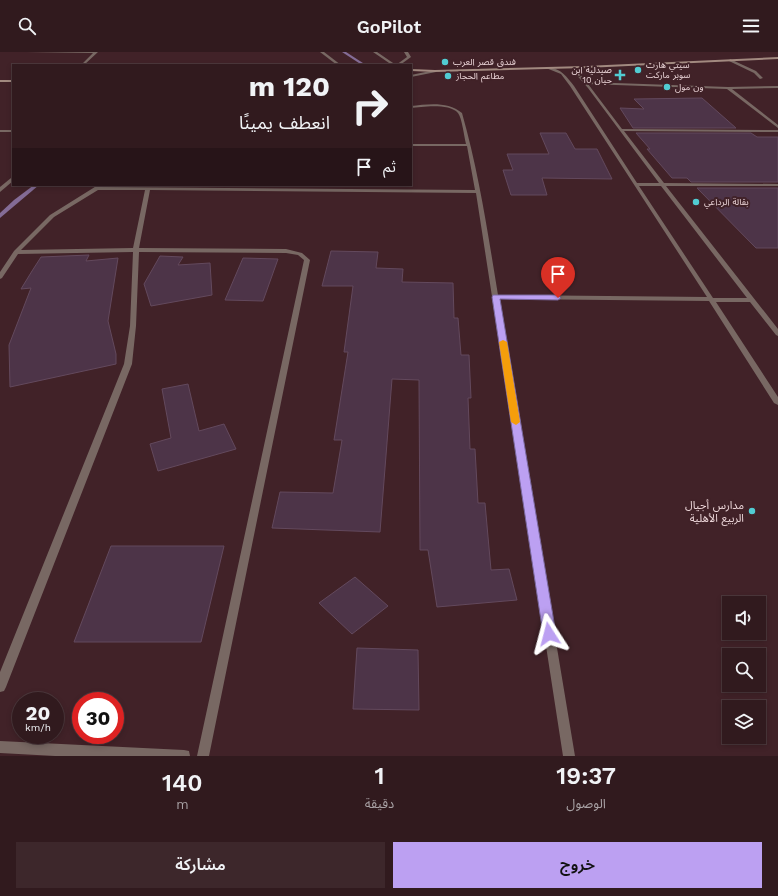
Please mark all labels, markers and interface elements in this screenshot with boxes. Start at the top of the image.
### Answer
icon: search [16,15,38,37]
icon: menu [740,15,762,37]
text: GoPilot [357,16,421,37]
marker: فندق قصر العرب [440,57,450,67]
place label: فندق قصر العرب [453,57,516,68]
place label: سيتي هارت سوبر ماركت [646,60,690,81]
place label: صيدلية ابن حيان 10 [571,65,612,85]
marker: سيتي هارت سوبر ماركت [633,65,643,75]
text: 120 m [249,70,330,103]
marker: صيدلية ابن حيان 10 [615,70,625,80]
marker: مطاعم الحجاز [443,71,453,81]
place label: مطاعم الحجاز [455,71,505,83]
icon: right [344,80,396,132]
marker: ون مول [662,82,672,92]
place label: ون مول [675,82,704,93]
text: انعطف يمينًا [239,112,330,133]
icon: arrive [353,156,375,178]
text: ثم [383,158,396,176]
marker: بقالة الرداعي [691,197,701,207]
place label: بقالة الرداعي [704,197,749,209]
pin [541,257,575,298]
icon: arrive [547,263,569,285]
place label: مدارس أجيال الربيع الأهلية [685,499,744,526]
marker: مدارس أجيال الربيع الأهلية [747,506,757,516]
map controls [722,596,766,744]
button: sound [722,596,766,640]
position arrow [528,613,570,655]
button: search [722,648,766,692]
speed limit sign: 30 [72,692,124,744]
button: layers [722,700,766,744]
text: 20 [26,701,50,725]
text: km/h [25,722,51,733]
text: 1 [374,762,384,790]
text: 19:37 [556,762,616,790]
text: 140 [162,769,203,797]
text: دقيقة [365,796,394,811]
text: الوصول [566,796,606,811]
text: m [176,797,189,812]
button: مشاركة [16,842,385,888]
button: خروج [393,842,762,888]

